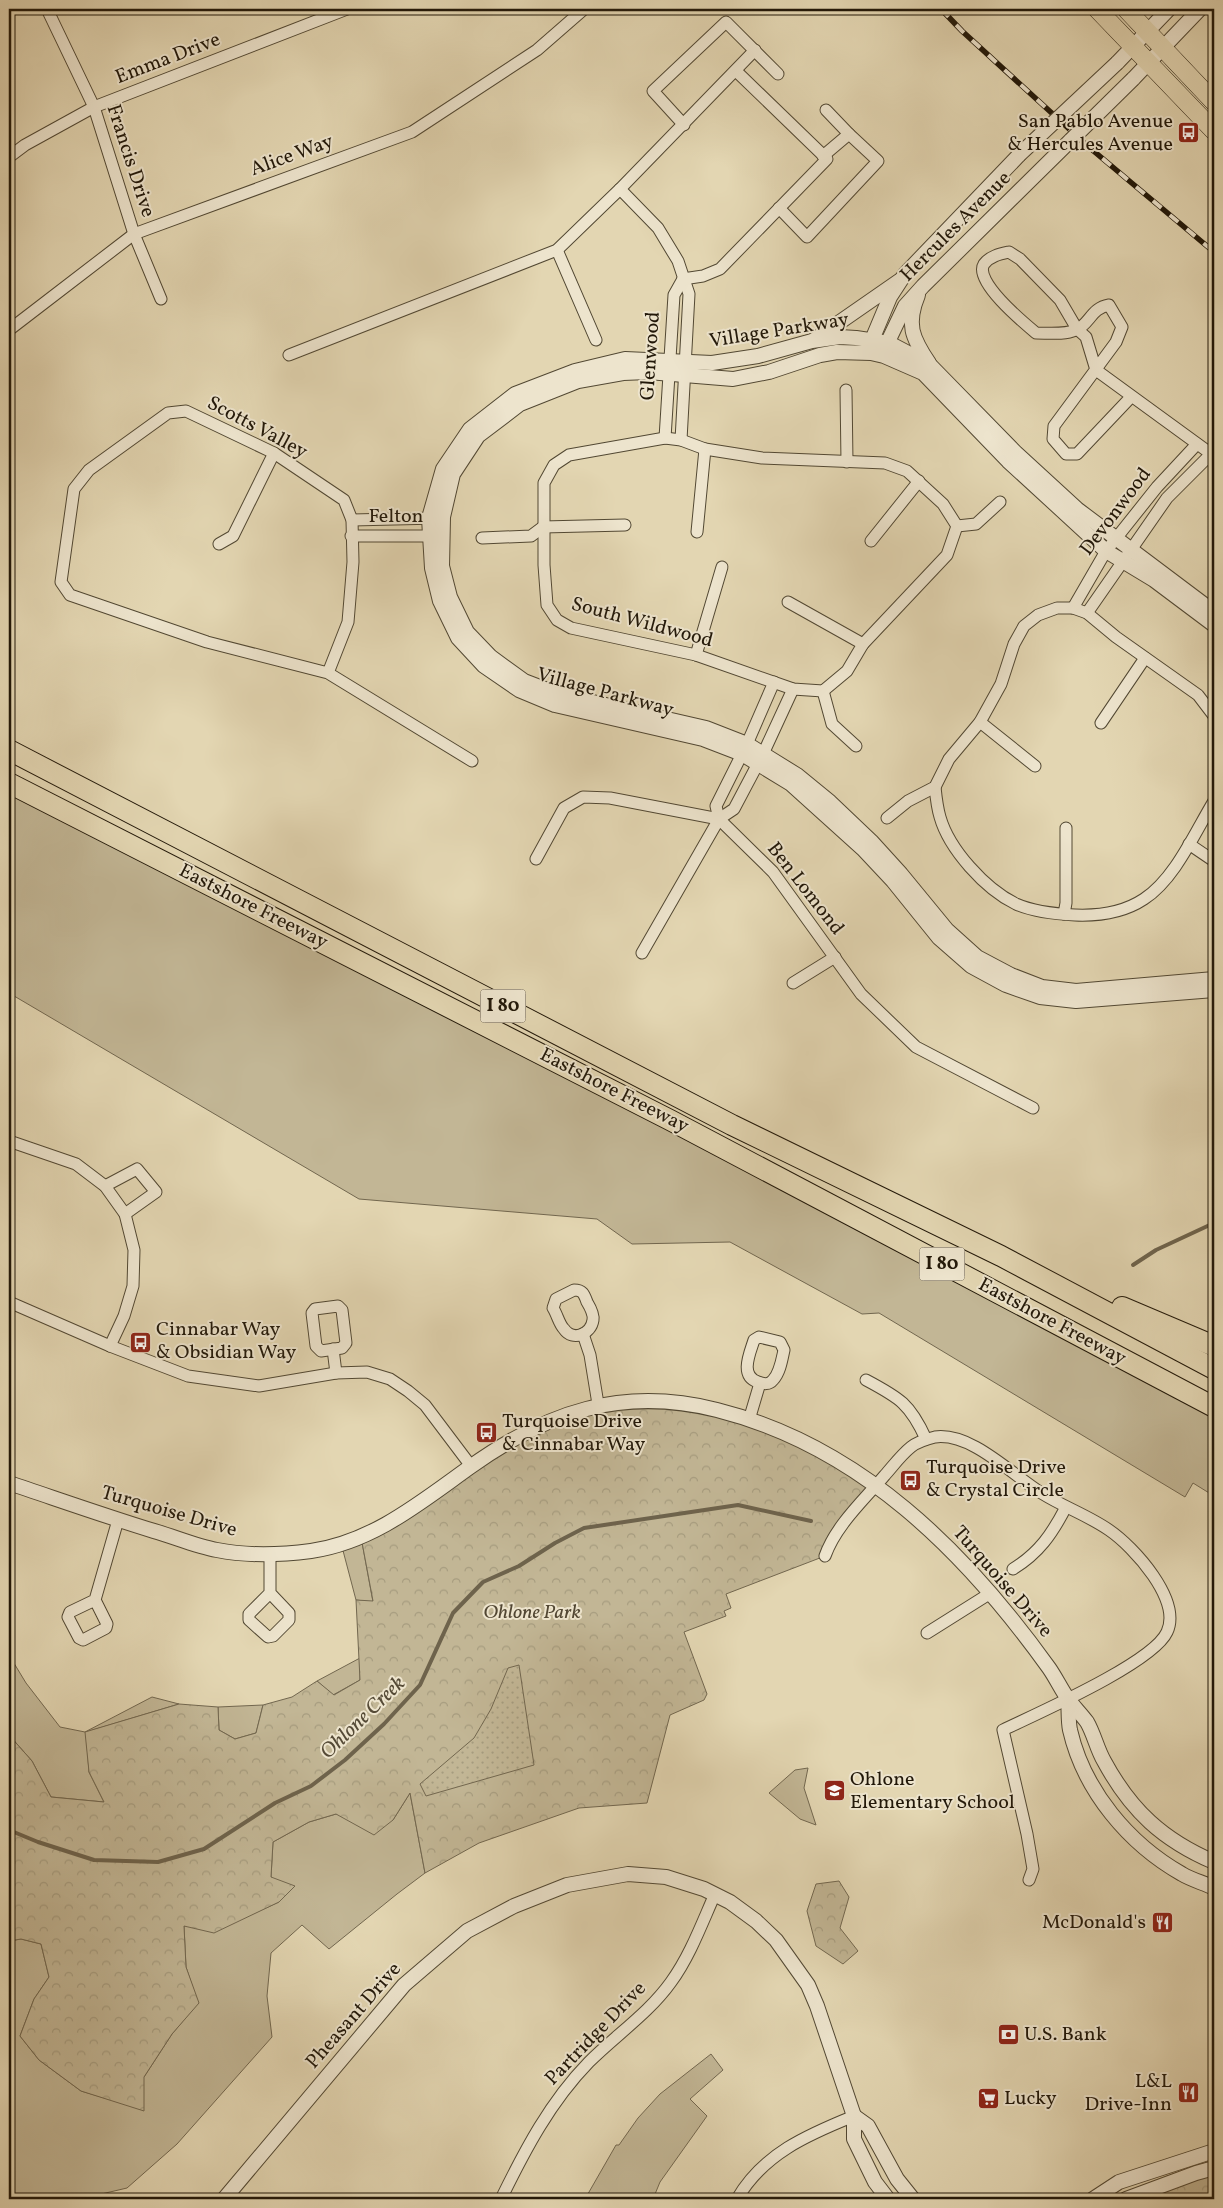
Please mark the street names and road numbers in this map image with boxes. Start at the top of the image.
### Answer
street label: Emma Drive [112,26,224,92]
street label: Francis Drive [99,101,161,221]
street label: Alice Way [246,128,338,184]
street label: Hercules Avenue [894,165,1018,289]
street label: Village Parkway [707,306,851,356]
street label: Glenwood [634,311,668,401]
street label: Scotts Valley [202,390,312,466]
street label: Devonwood [1074,462,1158,562]
street label: Felton [368,503,424,531]
street label: South Wildwood [568,591,716,655]
street label: Village Parkway [533,661,677,725]
street label: Ben Lomond [760,837,850,941]
street label: Eastshore Freeway [174,857,333,957]
road number: I 80 [480,989,526,1022]
street label: Eastshore Freeway [535,1041,694,1141]
road number: I 80 [920,1248,964,1280]
street label: Eastshore Freeway [973,1271,1131,1373]
street label: Turquoise Drive [98,1479,240,1545]
street label: Turquoise Drive [945,1520,1059,1644]
street label: Pheasant Drive [300,1957,408,2075]
street label: Partridge Drive [539,1976,653,2092]

